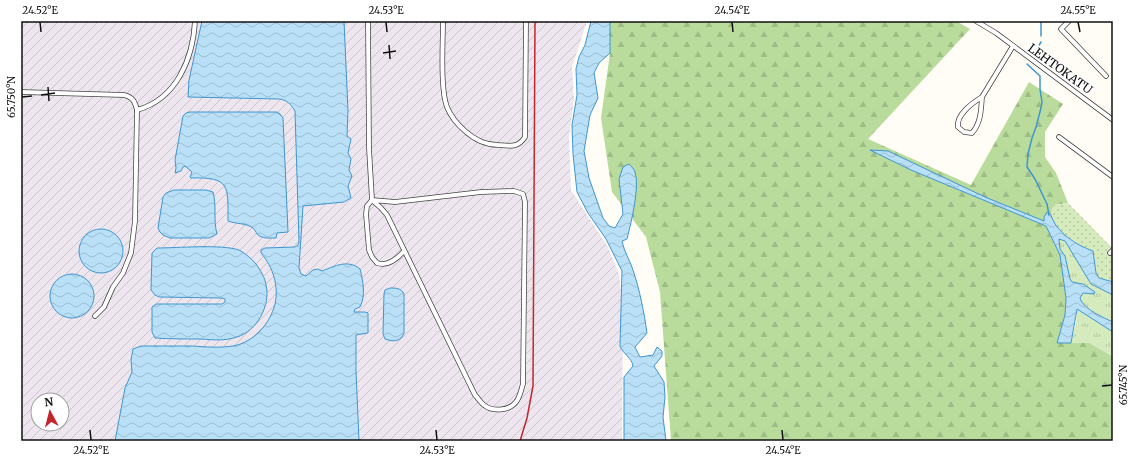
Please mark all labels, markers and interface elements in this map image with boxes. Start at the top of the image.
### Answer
text: 24.52°E [22,4,58,17]
text: 24.53°E [368,4,404,17]
text: 24.54°E [715,4,750,17]
text: 24.55°E [1060,4,1096,17]
street label: LEHTOKATU [1025,40,1095,97]
text: 65.750°N [5,76,18,118]
text: 65.745°N [1117,365,1130,405]
north arrow [30,392,70,432]
text: N [44,395,54,410]
text: 24.52°E [73,444,109,457]
text: 24.53°E [419,444,455,457]
text: 24.54°E [766,444,801,457]

